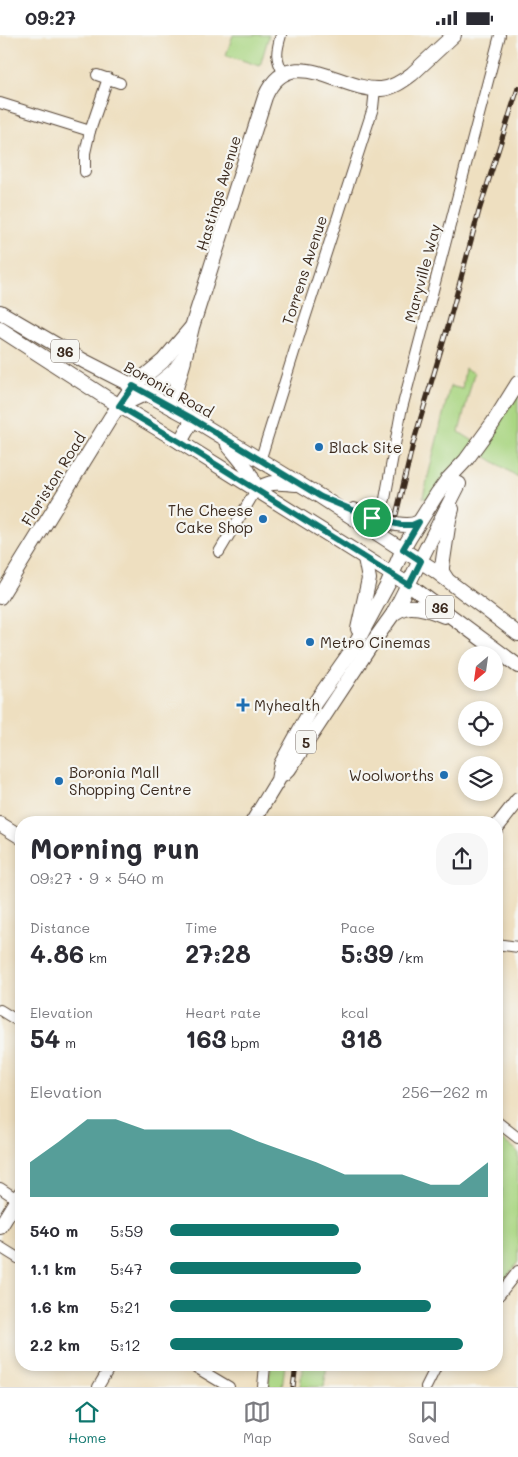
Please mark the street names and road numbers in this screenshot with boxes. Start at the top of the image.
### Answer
street label: Hastings Avenue [191,133,245,253]
street label: Torrens Avenue [277,213,331,327]
street label: Maryville Way [399,221,445,324]
road number: 36 [51,339,79,363]
street label: Boronia Road [121,356,217,422]
street label: Floriston Road [16,429,90,529]
road number: 36 [426,595,454,619]
road number: 5 [296,731,316,754]

